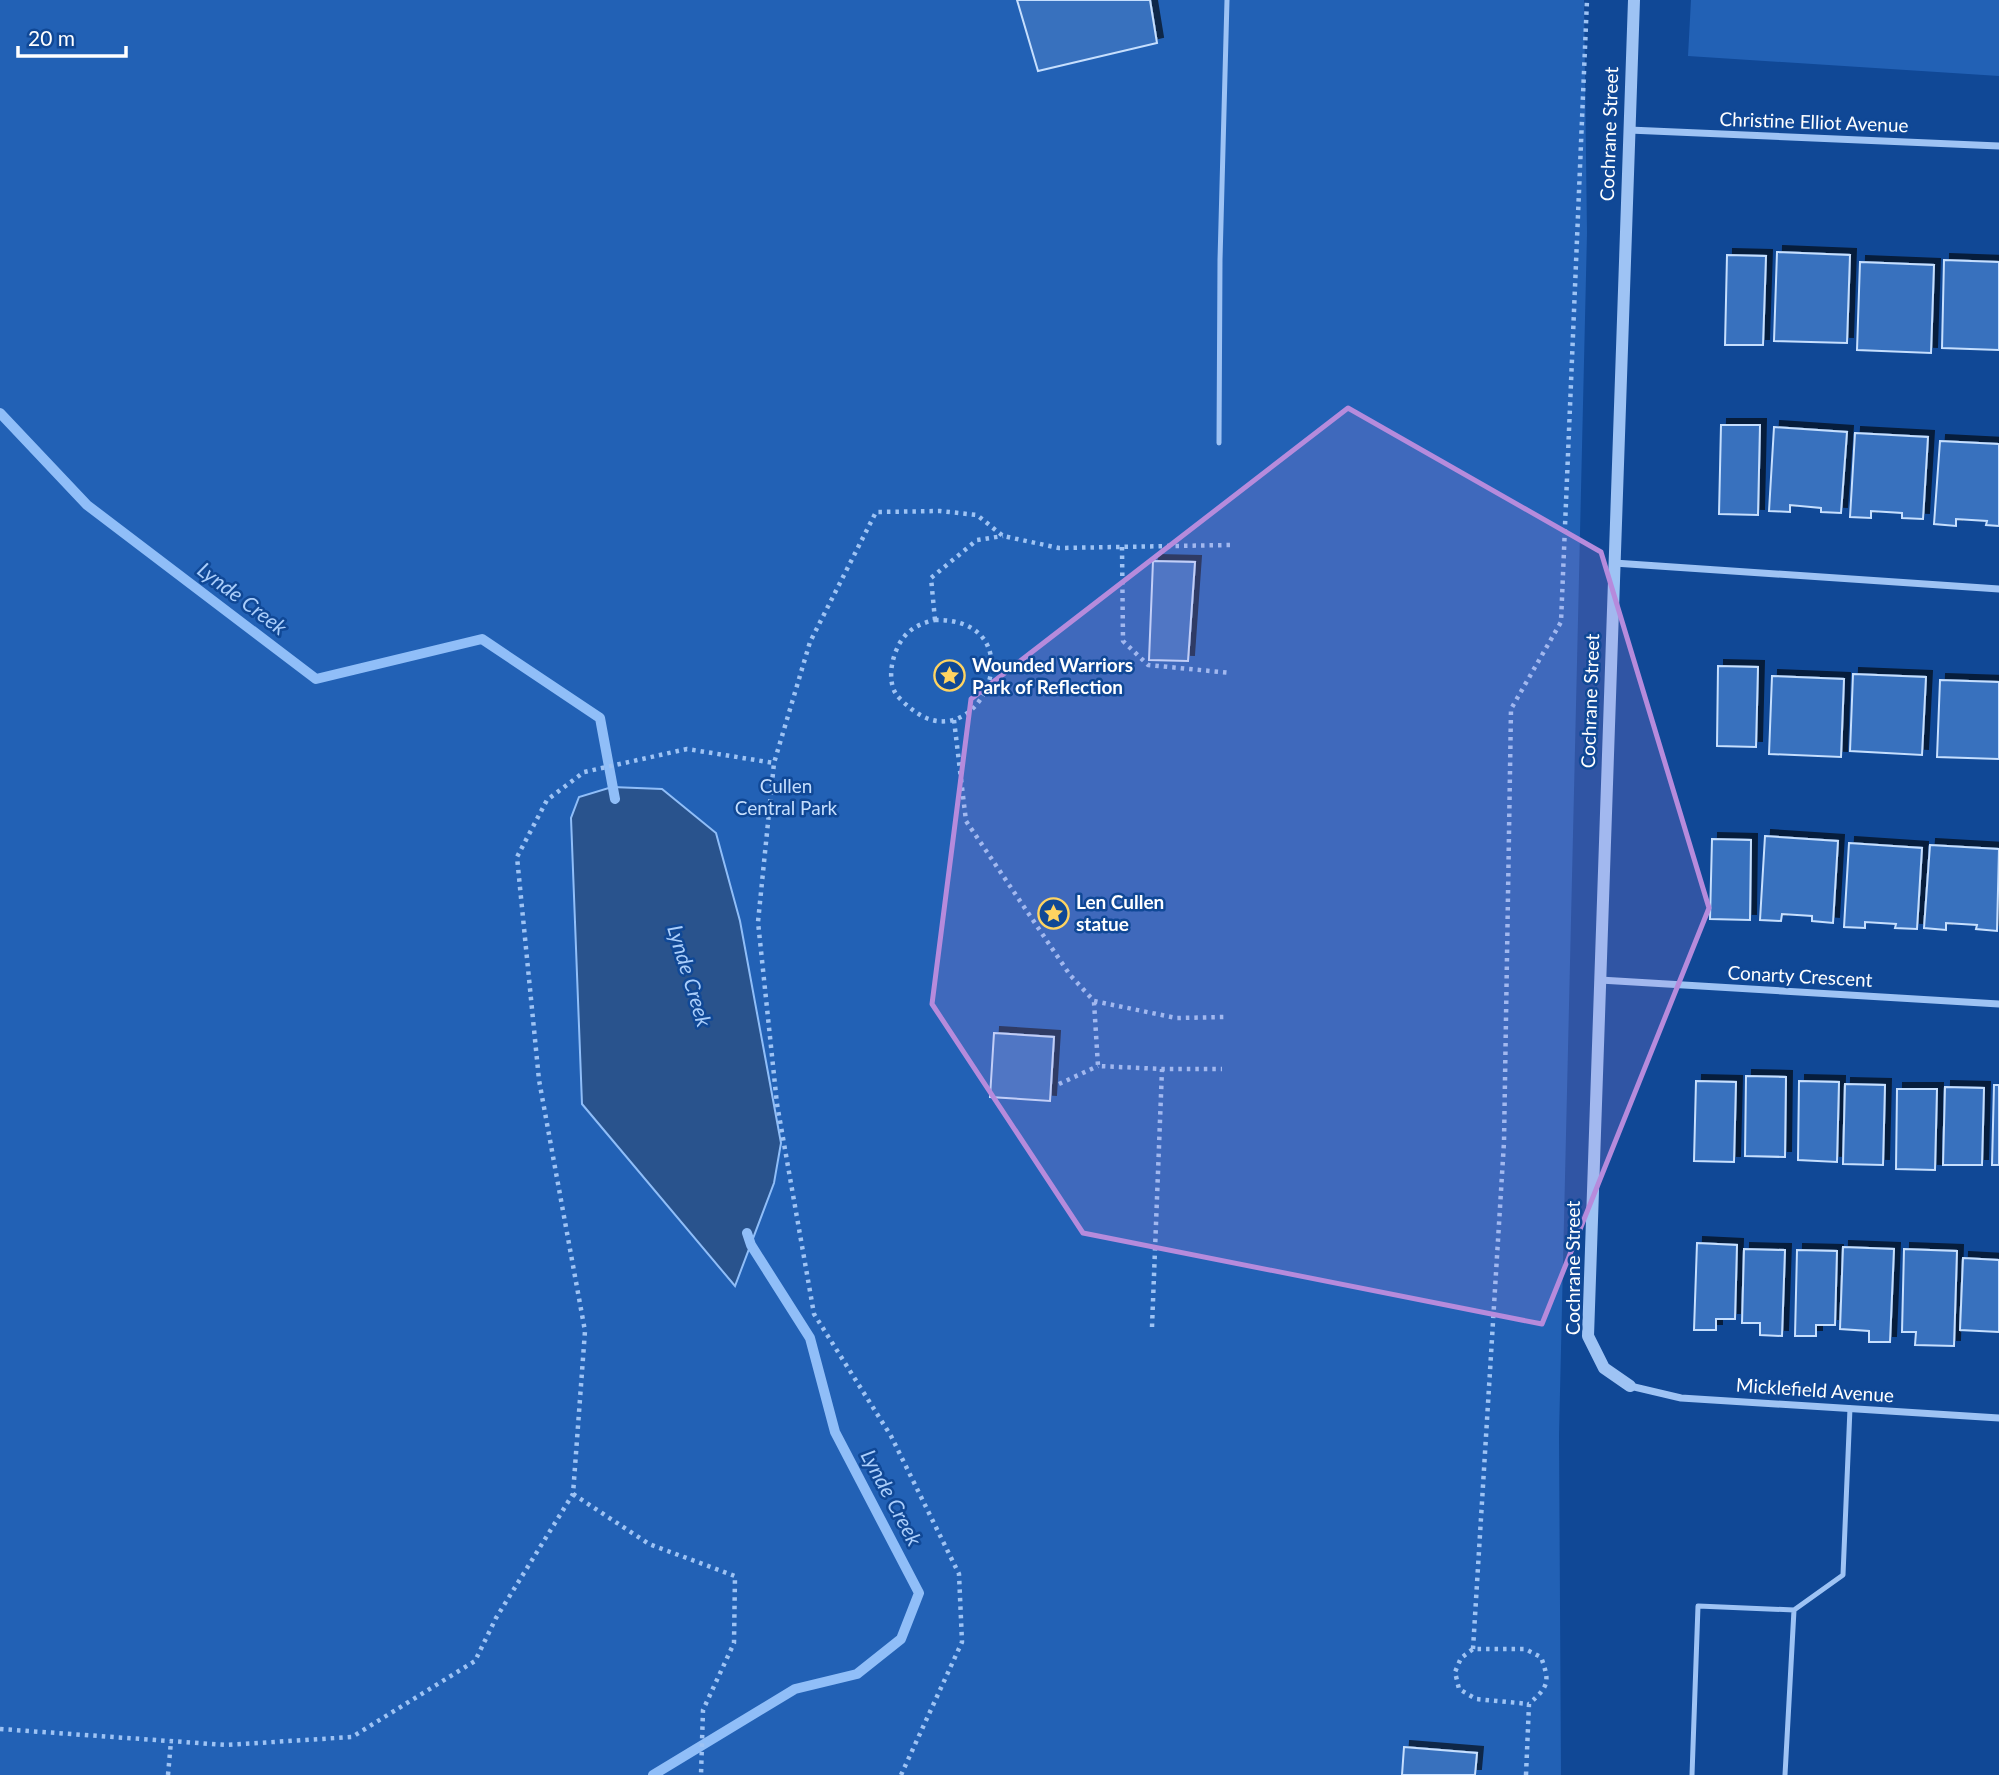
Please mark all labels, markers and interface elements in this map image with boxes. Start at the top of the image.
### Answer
scale bar [18,14,126,58]
text: 20 m [28,25,75,50]
street label: Cochrane Street [1595,66,1622,202]
street label: Christine Elliot Avenue [1719,107,1909,136]
water label: Lynde Creek [193,556,293,640]
street label: Cochrane Street [1576,633,1603,769]
place label: Wounded Warriors Park of Reflection [972,653,1133,698]
place icon: Wounded Warriors Park of Reflection [932,659,966,693]
park label: Cullen Central Park [735,774,838,819]
place label: Len Cullen statue [1076,890,1164,935]
place icon: Len Cullen statue [1036,896,1070,930]
water label: Lynde Creek [663,922,718,1031]
street label: Conarty Crescent [1727,960,1873,991]
street label: Cochrane Street [1561,1200,1584,1335]
street label: Micklefield Avenue [1735,1373,1895,1406]
water label: Lynde Creek [857,1445,929,1551]

